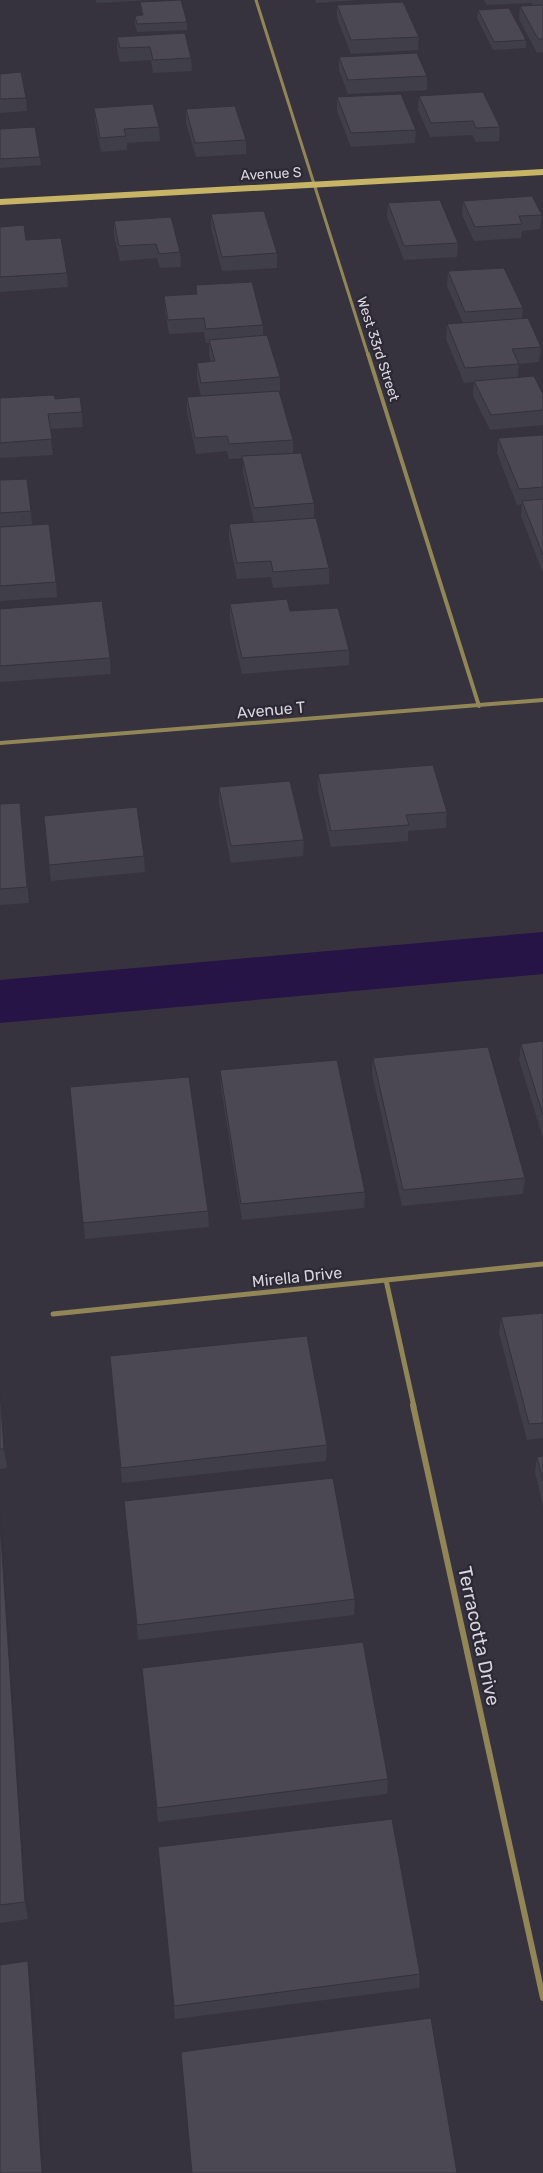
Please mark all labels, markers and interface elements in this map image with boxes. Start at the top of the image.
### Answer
street label: Avenue S [240,164,302,184]
street label: West 33rd Street [353,295,403,404]
street label: Avenue T [236,698,306,722]
street label: Mirella Drive [251,1263,343,1291]
street label: Terracotta Drive [453,1564,505,1708]

